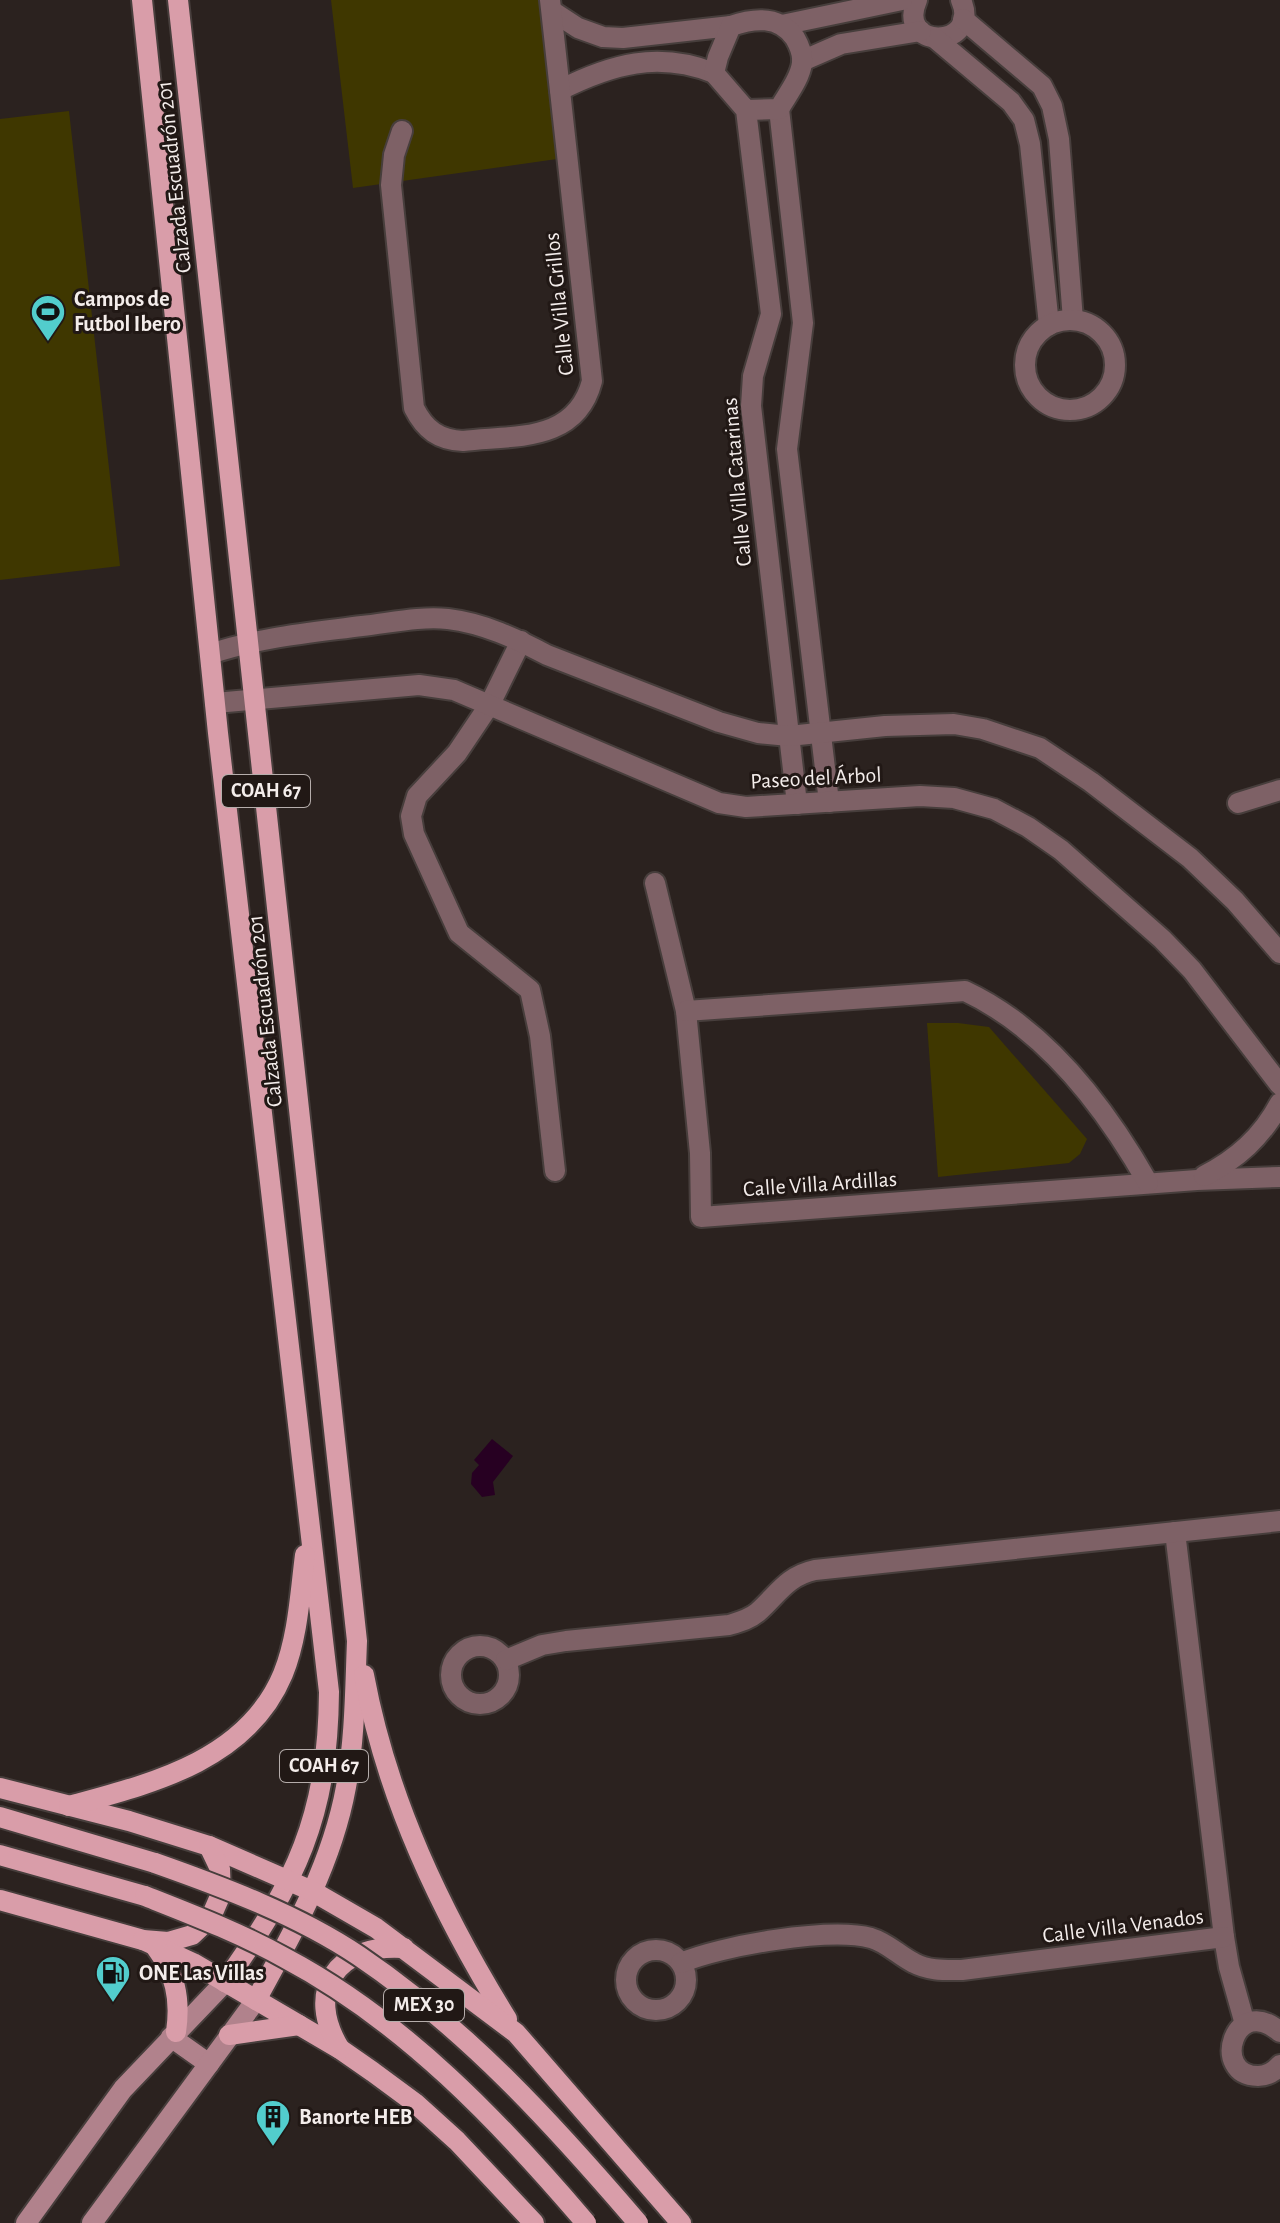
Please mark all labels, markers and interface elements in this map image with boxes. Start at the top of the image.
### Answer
street label: Calzada Escuadrón 201 [153,80,195,274]
street label: Calle Villa Grillos [541,231,577,377]
place label: Campos de Futbol Ibero [74,288,181,335]
sports icon: Campos de Futbol Ibero [29,293,67,343]
street label: Calle Villa Catarinas [719,397,755,567]
street label: Paseo del Árbol [750,763,882,792]
road number: COAH 67 [222,775,310,807]
street label: Calzada Escuadrón 201 [244,914,286,1108]
street label: Calle Villa Ardillas [742,1168,898,1200]
road number: COAH 67 [280,1750,368,1782]
street label: Calle Villa Venados [1041,1905,1205,1947]
fuel station icon: ONE Las Villas [94,1954,132,2004]
place label: ONE Las Villas [139,1962,264,1984]
road number: MEX 30 [384,1989,464,2021]
building icon: Banorte HEB [254,2098,292,2148]
place label: Banorte HEB [299,2106,413,2128]

